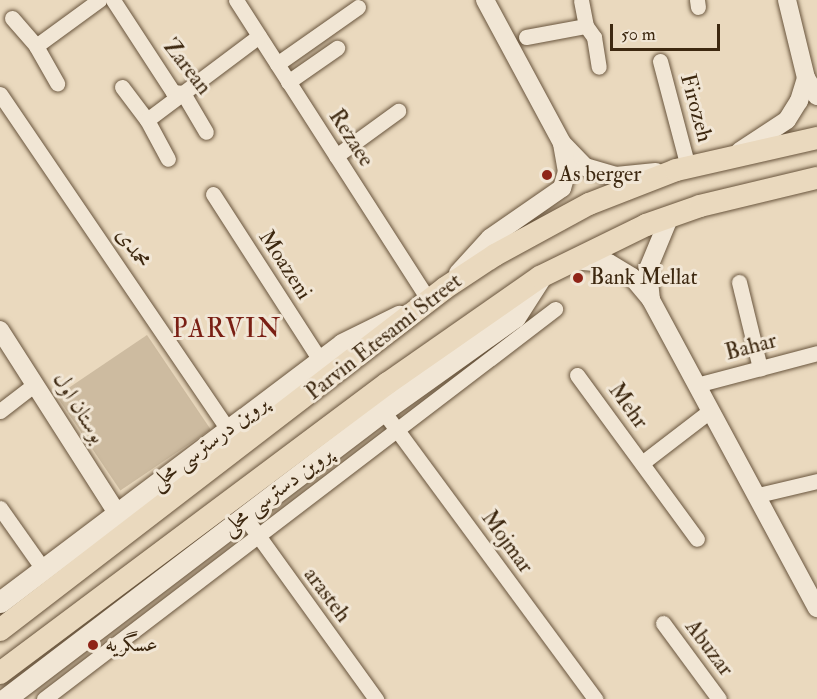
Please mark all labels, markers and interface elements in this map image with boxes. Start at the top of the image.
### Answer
scale bar [613,12,722,50]
text: 50 m [621,23,656,46]
street label: Zarean [157,34,217,100]
street label: Firozeh [674,71,718,145]
street label: Rezaee [323,104,379,172]
place label: As berger [559,162,641,188]
marker: As berger [540,168,554,182]
street label: محمدی [110,223,156,273]
street label: Moazeni [253,225,317,305]
place label: Bank Mellat [590,265,698,291]
street label: Parvin Etesami Street [301,268,467,406]
marker: Bank Mellat [571,271,585,285]
district label: PARVIN [172,314,282,346]
street label: Bahar [722,327,780,367]
street label: بوستان اول [47,368,111,448]
street label: Mehr [603,378,653,434]
street label: پروین درسترسی محلی [145,390,273,496]
street label: پروین دسترسی محلی [216,441,338,541]
street label: Mojmar [475,506,539,578]
street label: arasteh [298,562,356,628]
street label: Abuzar [679,615,739,681]
place label: عسگریه [105,632,158,658]
marker: عسگریه [86,638,100,652]

